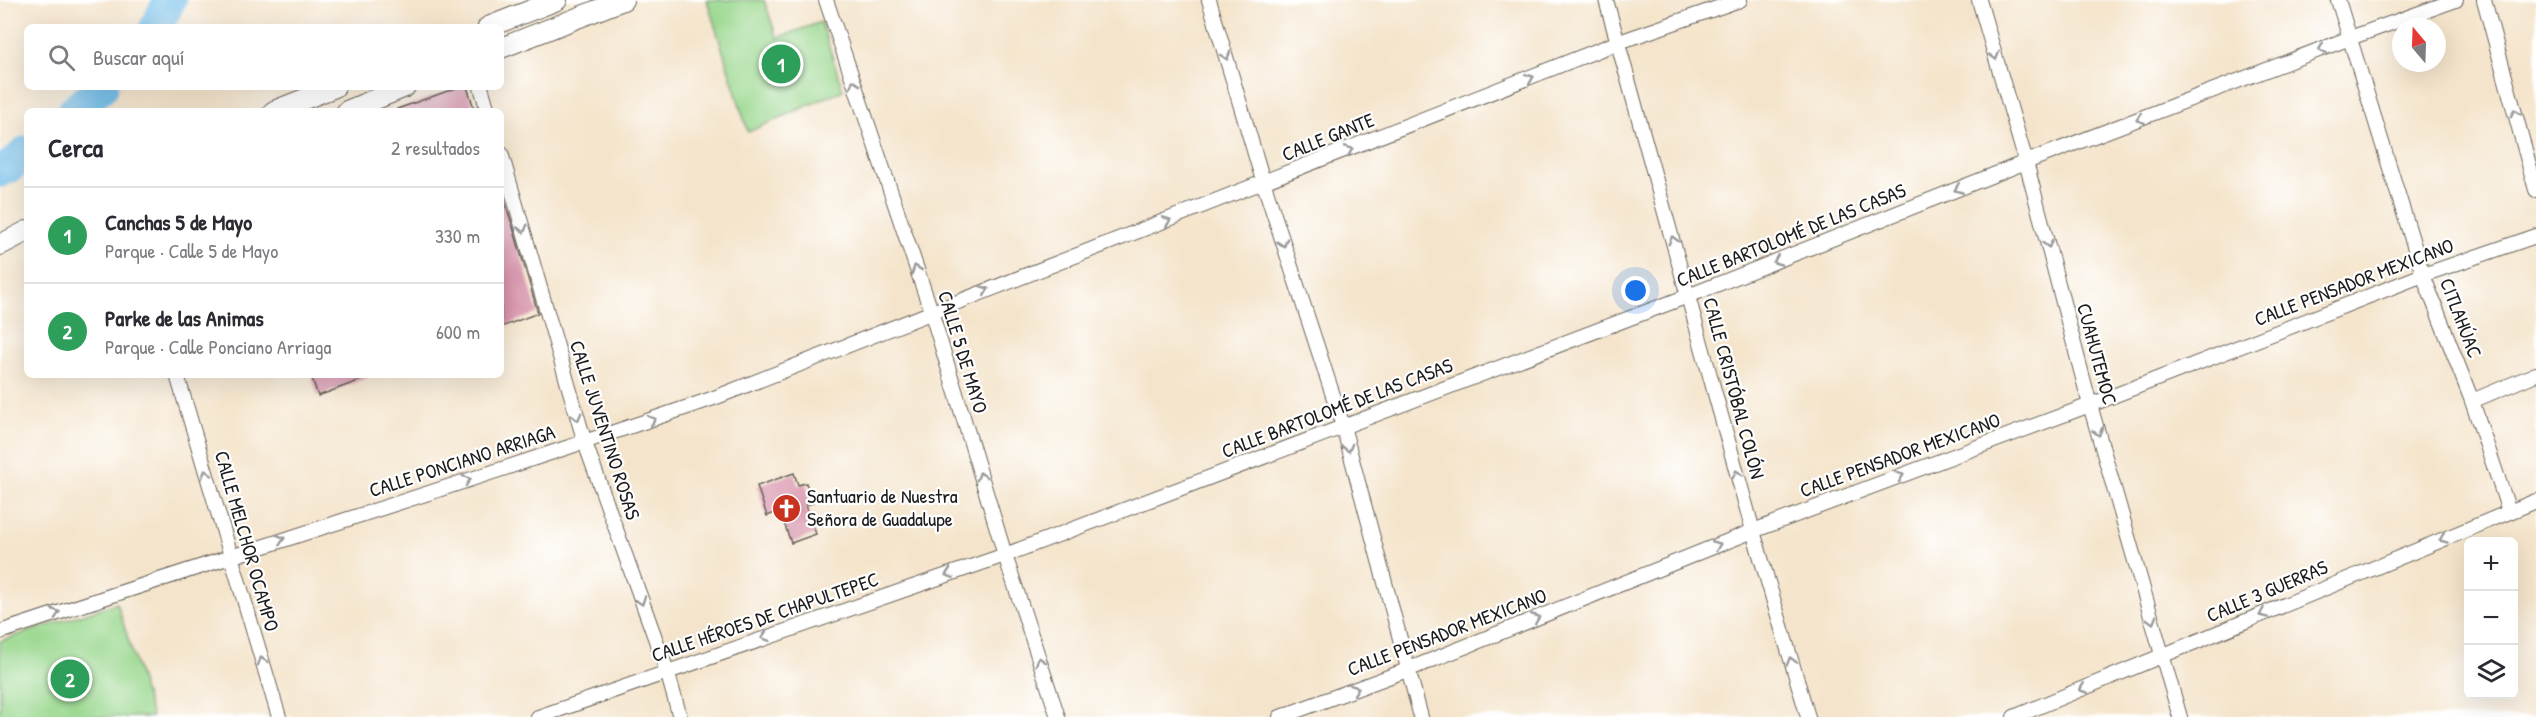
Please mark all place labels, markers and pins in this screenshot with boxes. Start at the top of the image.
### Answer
pin: 1 [762,42,800,86]
place label: Santuario de Nuestra Señora de Guadalupe [807,482,958,532]
church icon: Santuario de Nuestra Señora de Guadalupe [770,492,802,524]
pin: 2 [50,656,90,702]

